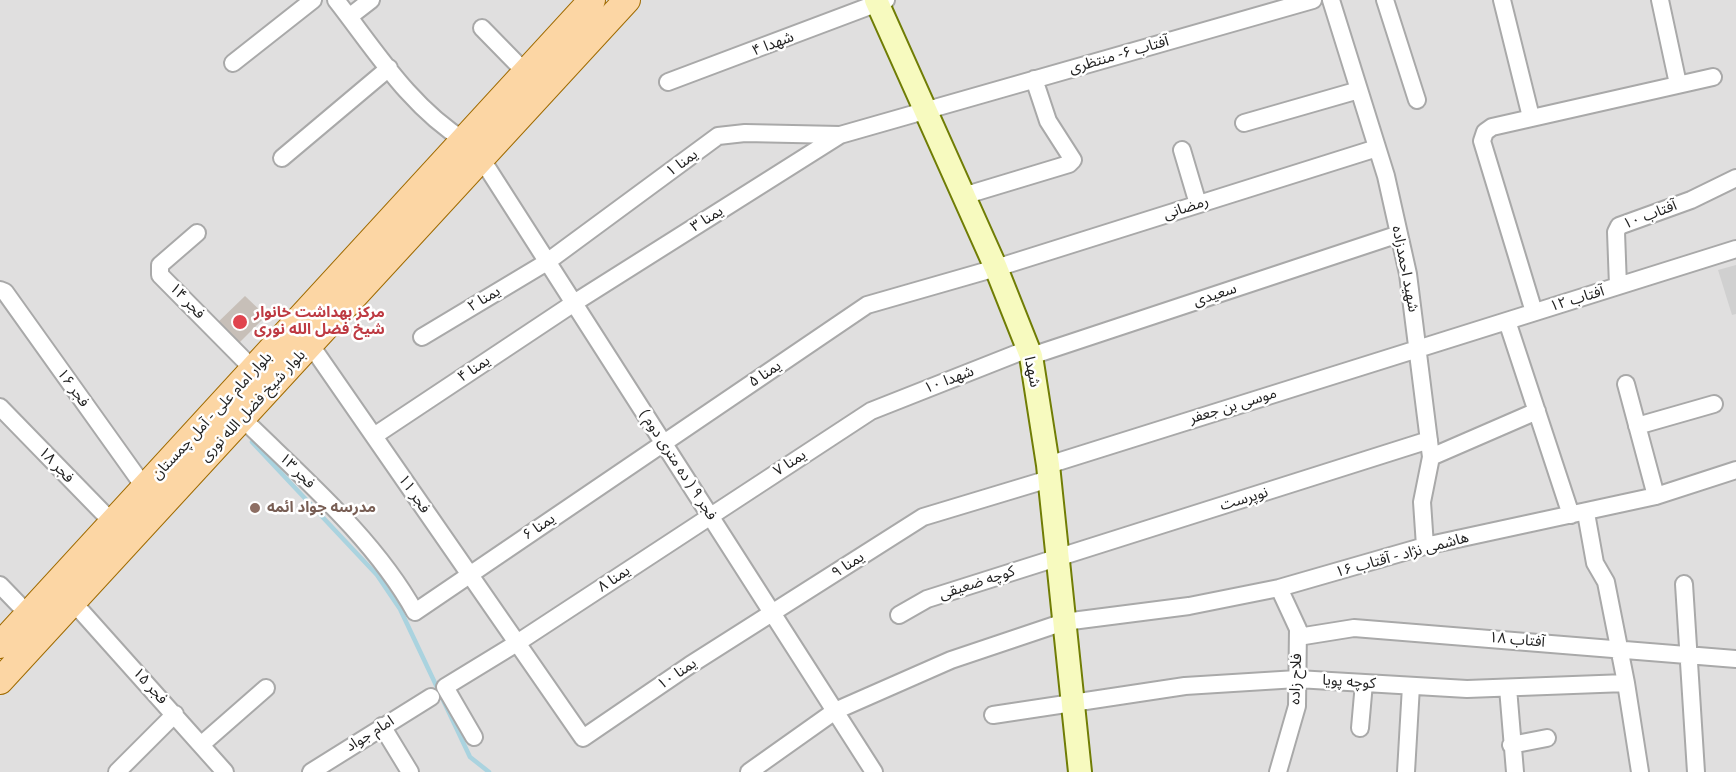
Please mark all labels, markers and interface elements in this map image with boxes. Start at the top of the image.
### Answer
street label: شهدا ۴ [750,28,796,60]
street label: آفتاب ۶- منتظری [1067,32,1171,78]
street label: یمنا ۱ [662,145,702,181]
street label: رمضانی [1161,192,1211,224]
street label: آفتاب ۱۰ [1621,197,1679,233]
street label: یمنا ۳ [687,202,727,236]
street label: شهید احمدزاده [1388,224,1422,314]
street label: فجر ۱۴ [166,279,208,323]
street label: سعیدی [1191,280,1239,310]
street label: یمنا ۲ [464,282,504,316]
street label: آفتاب ۱۲ [1548,282,1606,316]
place label: مرکز بهداشت خانوار شیخ فضل الله نوری [254,304,385,339]
marker: مرکز بهداشت خانوار شیخ فضل الله نوری [231,313,249,331]
street label: بلوار شیخ فضل الله نوری [196,346,310,466]
street label: بلوار امام علی - آمل چمستان [148,348,276,484]
street label: یمنا ۴ [454,352,494,386]
street label: شهدا [1020,355,1044,389]
street label: یمنا ۵ [745,357,785,391]
street label: شهدا ۱۰ [922,362,976,398]
street label: فجر ۱۶ [53,365,93,411]
street label: موسی بن جعفر [1187,384,1279,428]
street label: فجر ۹ ( ده متری دوم ) [636,406,720,524]
street label: فجر ۱۸ [35,443,77,487]
street label: یمنا ۷ [770,446,810,480]
street label: فجر ۱۳ [275,449,319,493]
street label: فجر ۱۱ [394,471,434,517]
street label: نوپرست [1218,483,1270,515]
place label: مدرسه جواد ائمه [267,499,376,517]
marker: مدرسه جواد ائمه [248,501,262,515]
street label: یمنا ۶ [519,510,559,544]
street label: هاشمی نژاد - آقتاب ۱۶ [1333,529,1471,581]
street label: یمنا ۹ [828,548,868,582]
street label: یمنا ۸ [594,562,634,596]
street label: کوچه ضعیقی [937,562,1017,604]
street label: آفتاب ۱۸ [1488,629,1546,651]
street label: فلاح زاده [1286,653,1306,705]
street label: یمنا ۱۰ [654,654,700,694]
street label: فجر ۱۵ [129,664,171,708]
street label: کوچه پویا [1322,671,1376,693]
street label: امام جواد [343,712,397,756]

